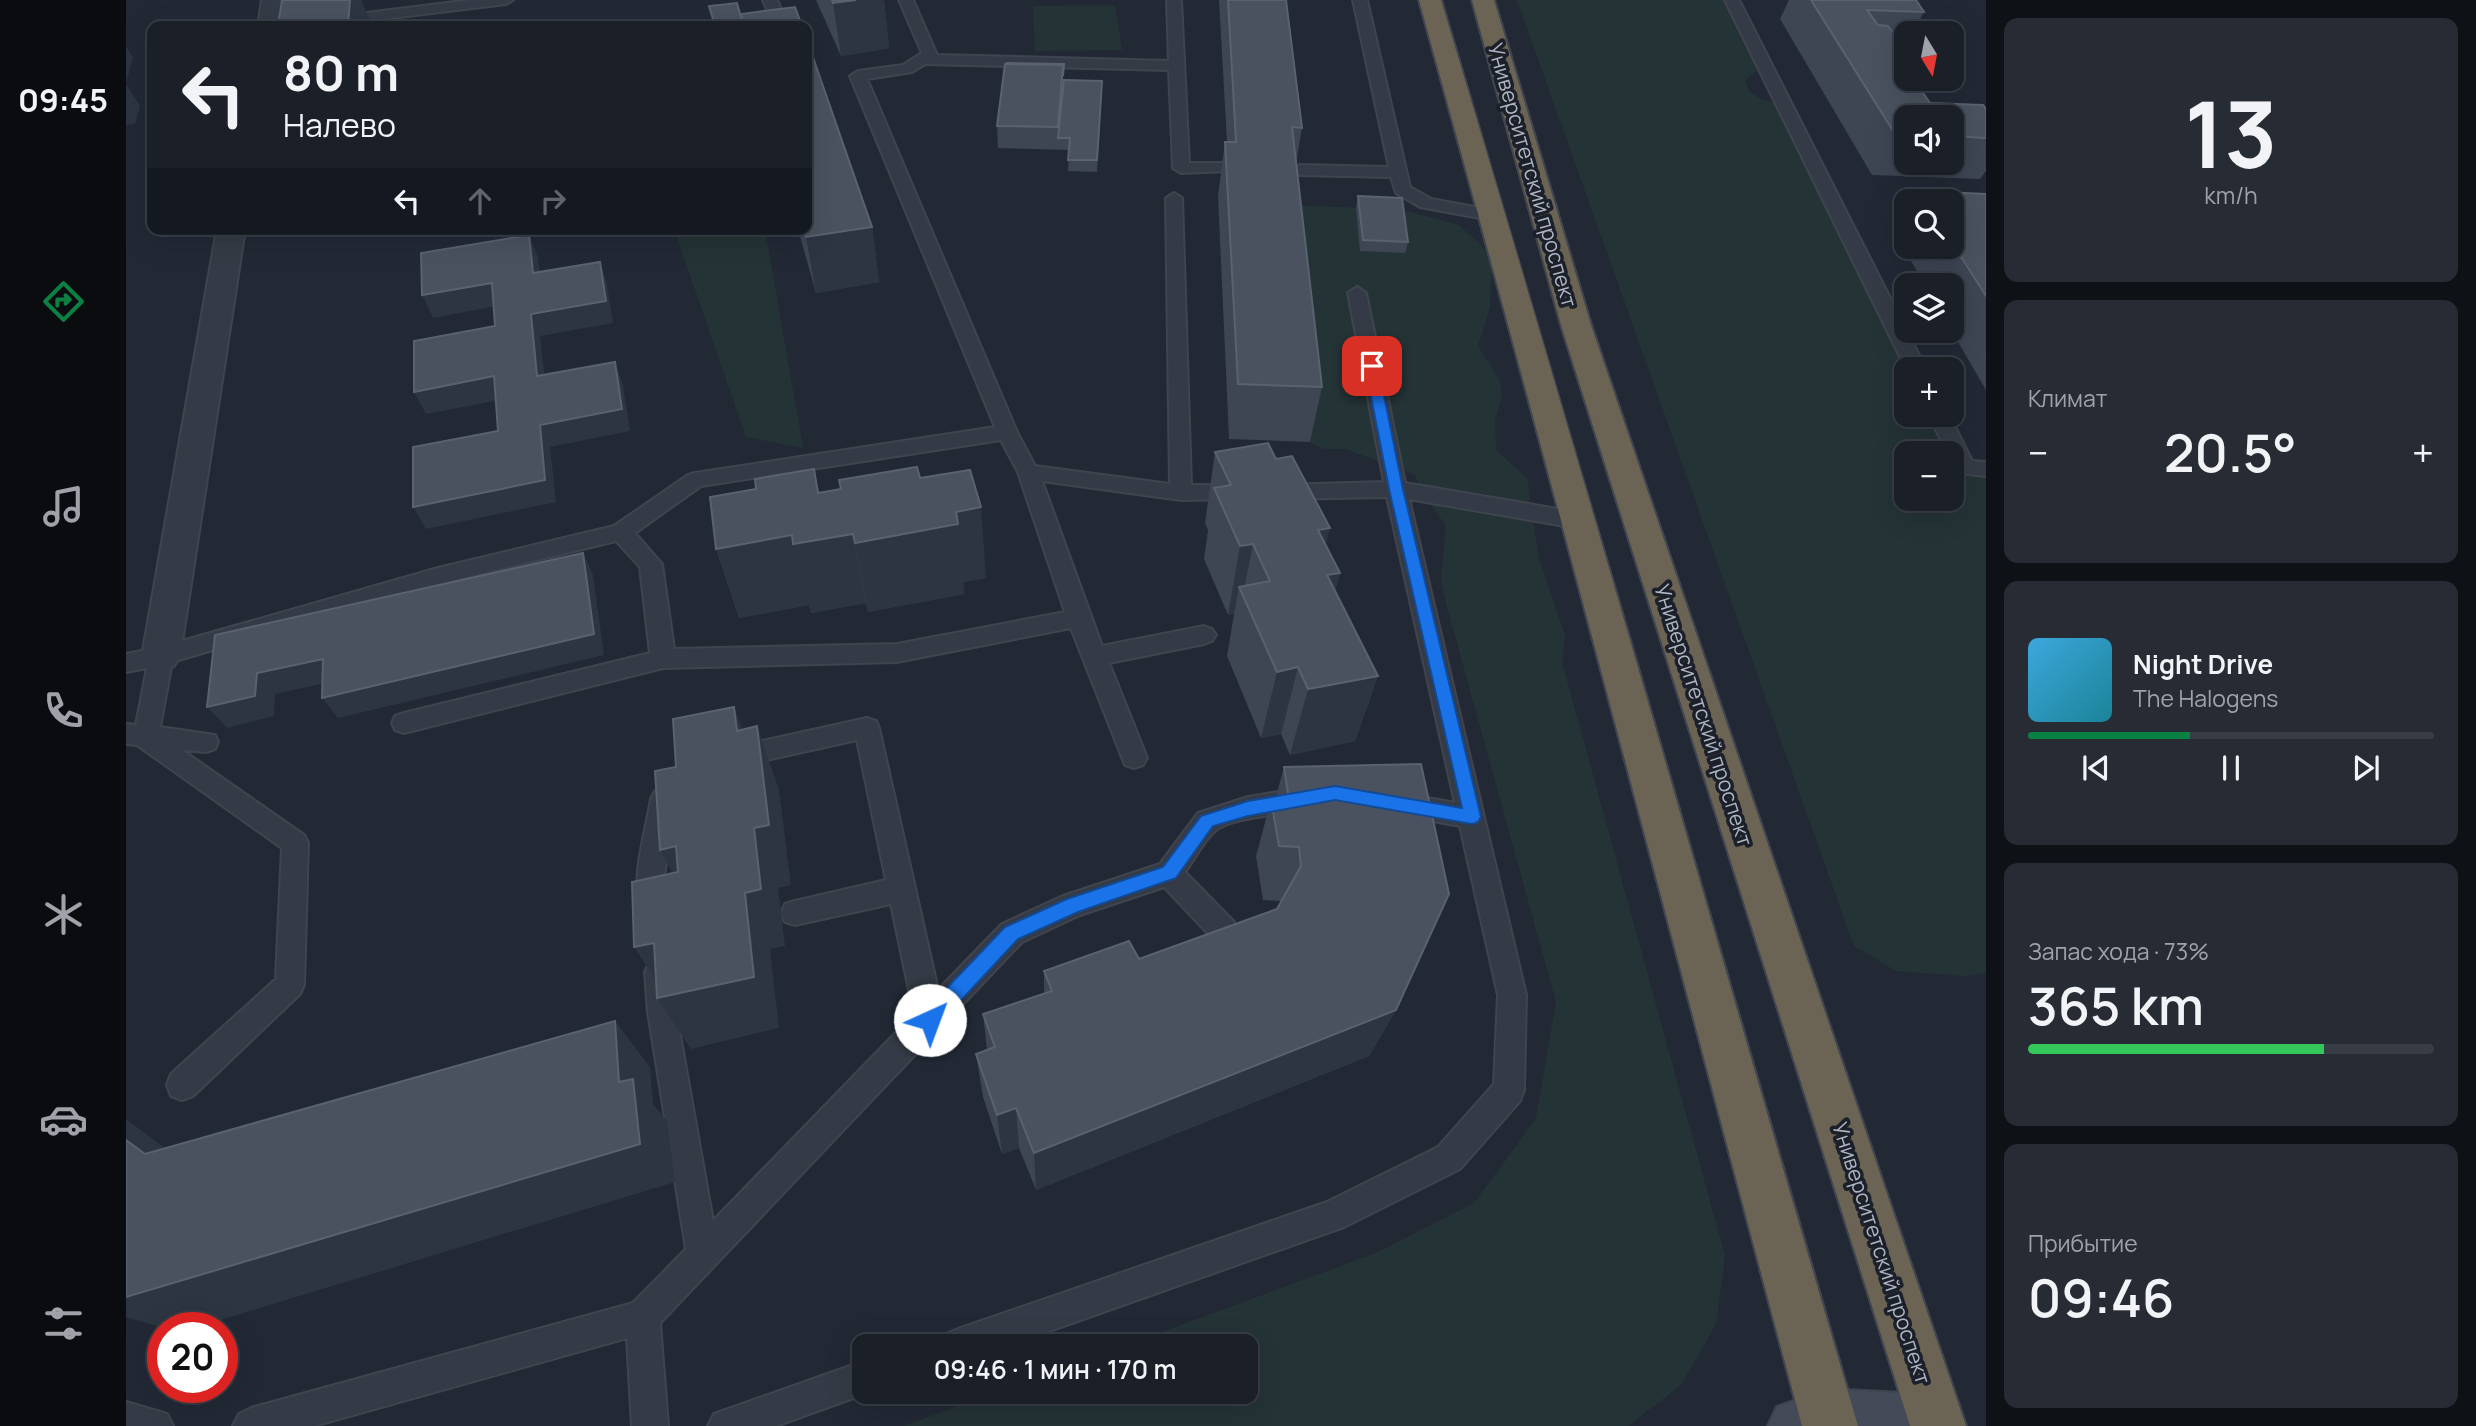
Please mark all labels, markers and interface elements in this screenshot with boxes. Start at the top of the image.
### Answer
north arrow [1894,21,1964,91]
map controls [1894,21,1964,511]
text: 80 m [283,39,399,106]
street label: Университетский проспект [1482,40,1584,311]
icon: left [168,49,259,140]
text: 13 [2185,71,2277,195]
text: 09:45 [18,78,108,122]
text: Налево [283,103,396,147]
button: sound [1894,105,1964,175]
text: km/h [2204,179,2258,211]
icon: left [388,182,426,220]
icon: ahead [461,182,499,220]
icon: right [534,182,572,220]
button: search [1894,189,1964,259]
button: layers [1894,273,1964,343]
icon: directions [39,277,88,326]
pin [1342,336,1402,396]
icon: arrive [1353,347,1391,385]
button: + [1894,357,1964,427]
text: Климат [2028,382,2107,414]
text: 20.5° [2164,417,2297,488]
text: − [2028,426,2049,478]
text: + [2412,426,2434,478]
button: − [1894,441,1964,511]
icon: music [39,482,88,531]
street label: Университетский проспект [1648,581,1760,850]
text: Night Drive [2133,646,2273,682]
text: The Halogens [2133,682,2278,714]
icon: phone [39,686,88,735]
icon: previous [2077,749,2115,787]
icon: pause [2212,749,2250,787]
icon: next [2347,749,2385,787]
icon: climate [39,890,88,939]
text: Запас хода · 73% [2028,935,2209,967]
text: 365 km [2028,970,2204,1041]
position arrow [893,983,967,1057]
icon: car [39,1095,88,1144]
street label: Университетский проспект [1826,1119,1938,1388]
text: Прибытие [2028,1227,2138,1259]
text: 09:46 [2028,1262,2174,1333]
icon: filters [39,1299,88,1348]
speed limit sign: 20 [147,1312,238,1403]
text: 09:46 · 1 мин · 170 m [934,1351,1176,1387]

